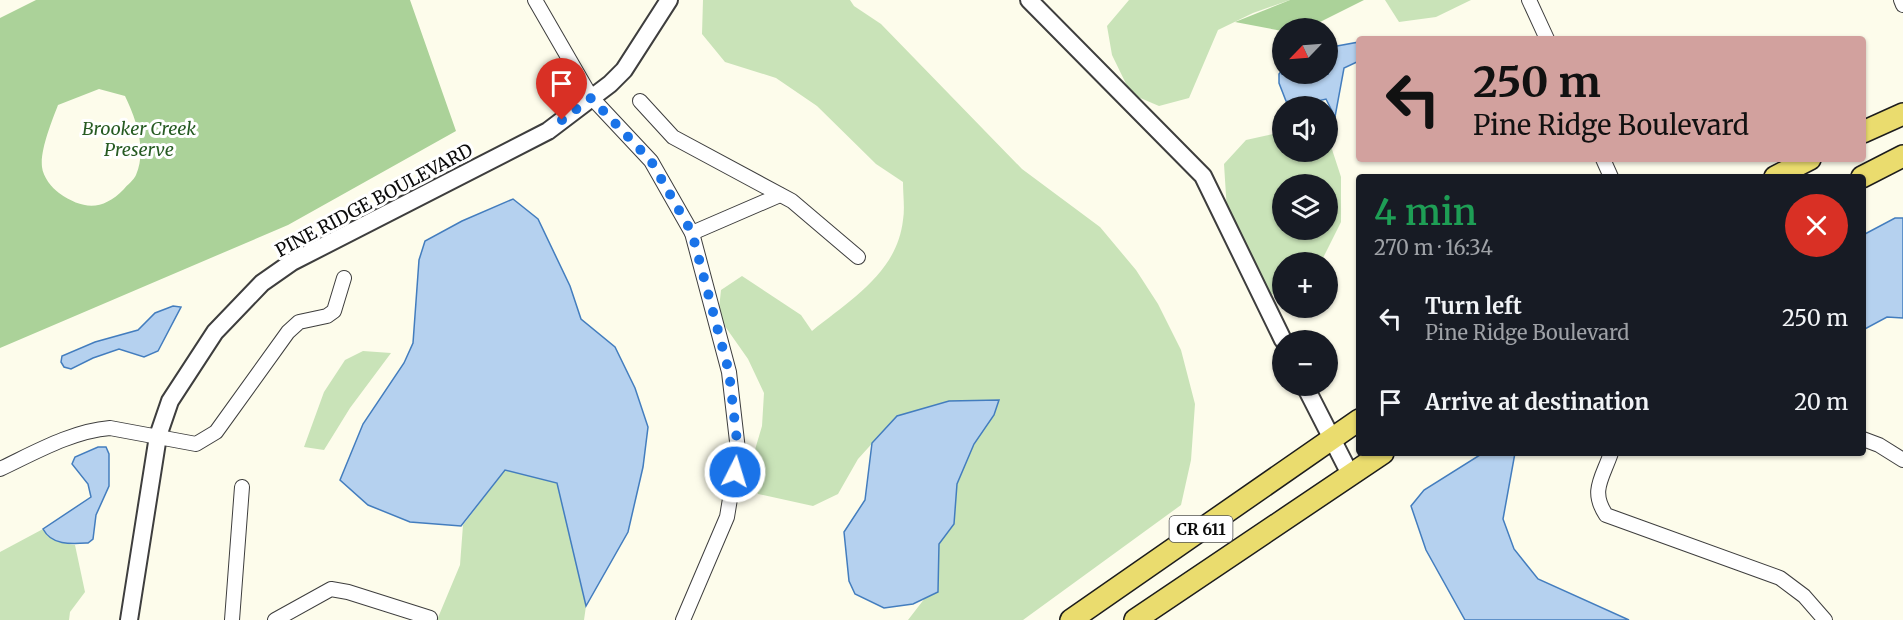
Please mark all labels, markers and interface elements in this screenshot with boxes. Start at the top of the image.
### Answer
north arrow [1272,18,1338,84]
map controls [1272,18,1338,396]
text: 250 m [1473,56,1601,108]
pin [536,58,587,120]
icon: left [1374,60,1452,138]
icon: arrive [545,67,578,100]
button: sound [1272,96,1338,162]
text: Pine Ridge Boulevard [1473,108,1749,142]
park label: Brooker Creek Preserve [82,117,196,161]
street label: PINE RIDGE BOULEVARD [271,138,477,262]
button: layers [1272,174,1338,240]
text: 4 min [1374,190,1477,235]
button: close [1785,194,1848,257]
text: 270 m · 16:34 [1374,235,1493,260]
button: + [1272,252,1338,318]
text: Turn left [1425,292,1522,320]
icon: left [1374,302,1407,335]
text: 250 m [1782,304,1848,332]
text: Pine Ridge Boulevard [1425,320,1629,345]
button: − [1272,330,1338,396]
icon: arrive [1374,386,1407,419]
text: Arrive at destination [1425,388,1649,416]
text: 20 m [1794,388,1848,416]
position arrow [703,440,767,504]
road number: CR 611 [1170,516,1232,542]

